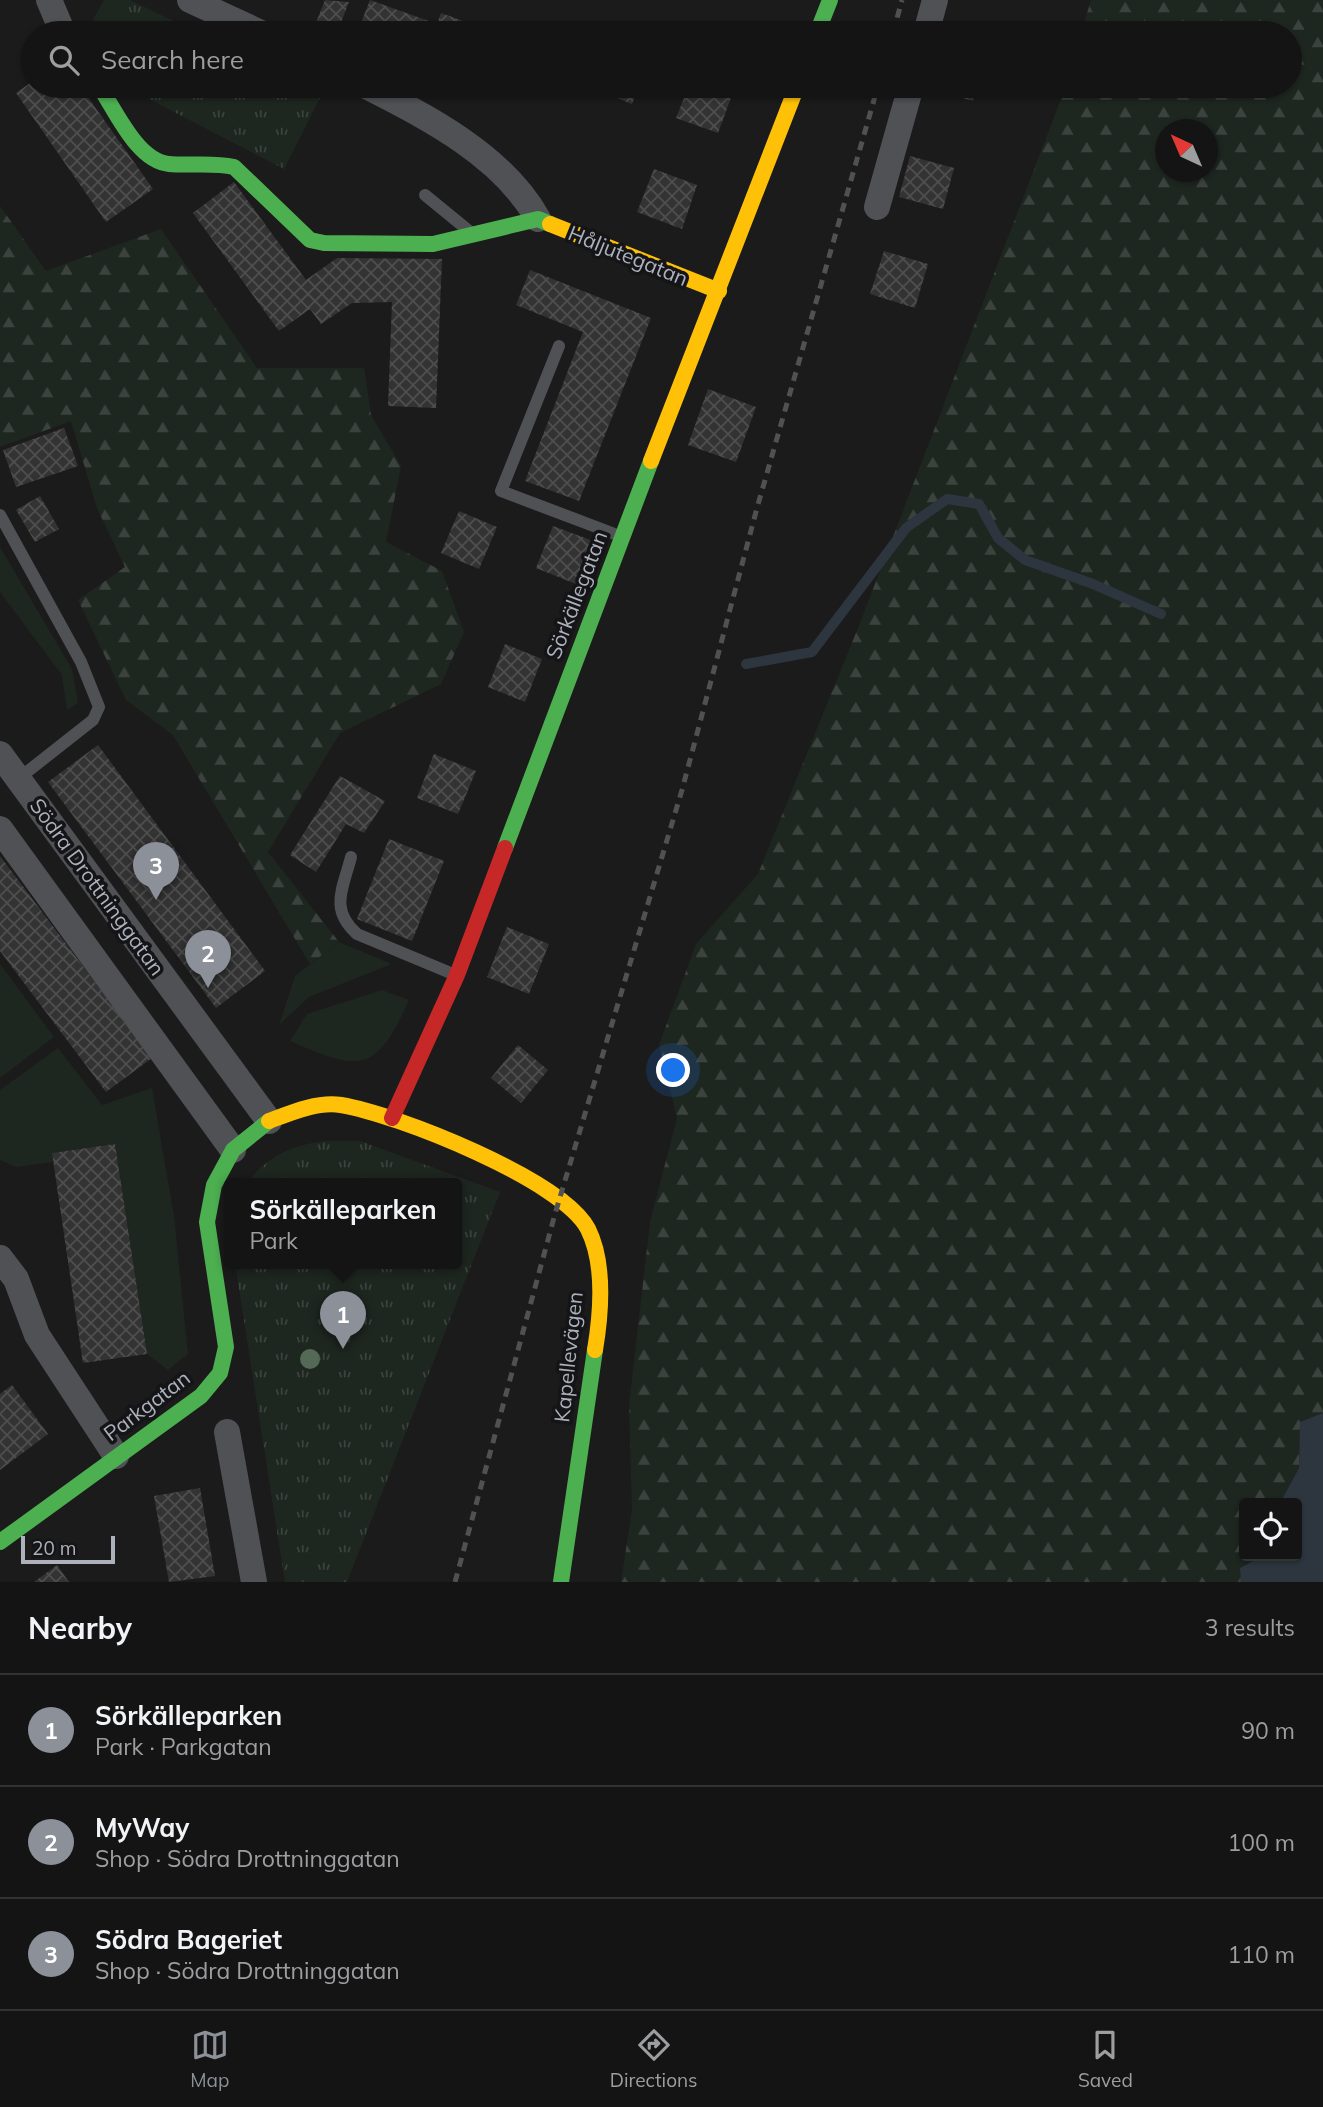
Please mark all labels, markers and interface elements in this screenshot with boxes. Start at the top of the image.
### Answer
search box [21,21,1302,98]
icon: search [45,41,83,79]
text: Search here [101,43,244,76]
north arrow [1155,119,1218,182]
street label: Håljutegatan [565,219,692,291]
street label: Sörkällegatan [540,527,612,662]
street label: Södra Drottninggatan [25,793,171,980]
pin: 3 [133,842,179,900]
pin: 2 [185,930,231,988]
your location [656,1053,690,1087]
popup [224,1178,462,1269]
text: Sörkälleparken [249,1193,437,1226]
text: Park [249,1226,298,1255]
street label: Kapellevägen [548,1290,588,1424]
pin: 1 [320,1291,366,1349]
street label: Parkgatan [98,1364,195,1446]
map controls [1239,1498,1302,1561]
button: locate [1239,1498,1302,1561]
scale bar [21,1533,116,1565]
text: 20 m [32,1536,76,1560]
text: Nearby [28,1609,132,1647]
text: 3 results [1205,1613,1295,1642]
text: Sörkälleparken [95,1699,282,1732]
text: 1 [44,1716,58,1745]
text: 90 m [1241,1716,1295,1745]
text: Park · Parkgatan [95,1732,272,1761]
text: MyWay [95,1811,189,1844]
text: 2 [44,1828,58,1857]
text: 100 m [1227,1828,1295,1857]
text: Shop · Södra Drottninggatan [95,1844,400,1873]
text: Södra Bageriet [95,1923,282,1956]
text: 3 [44,1940,58,1969]
text: 110 m [1227,1940,1295,1969]
text: Shop · Södra Drottninggatan [95,1956,400,1985]
tab: Map [190,2026,229,2092]
tab: Directions [610,2026,698,2092]
tab: Saved [1078,2026,1133,2092]

